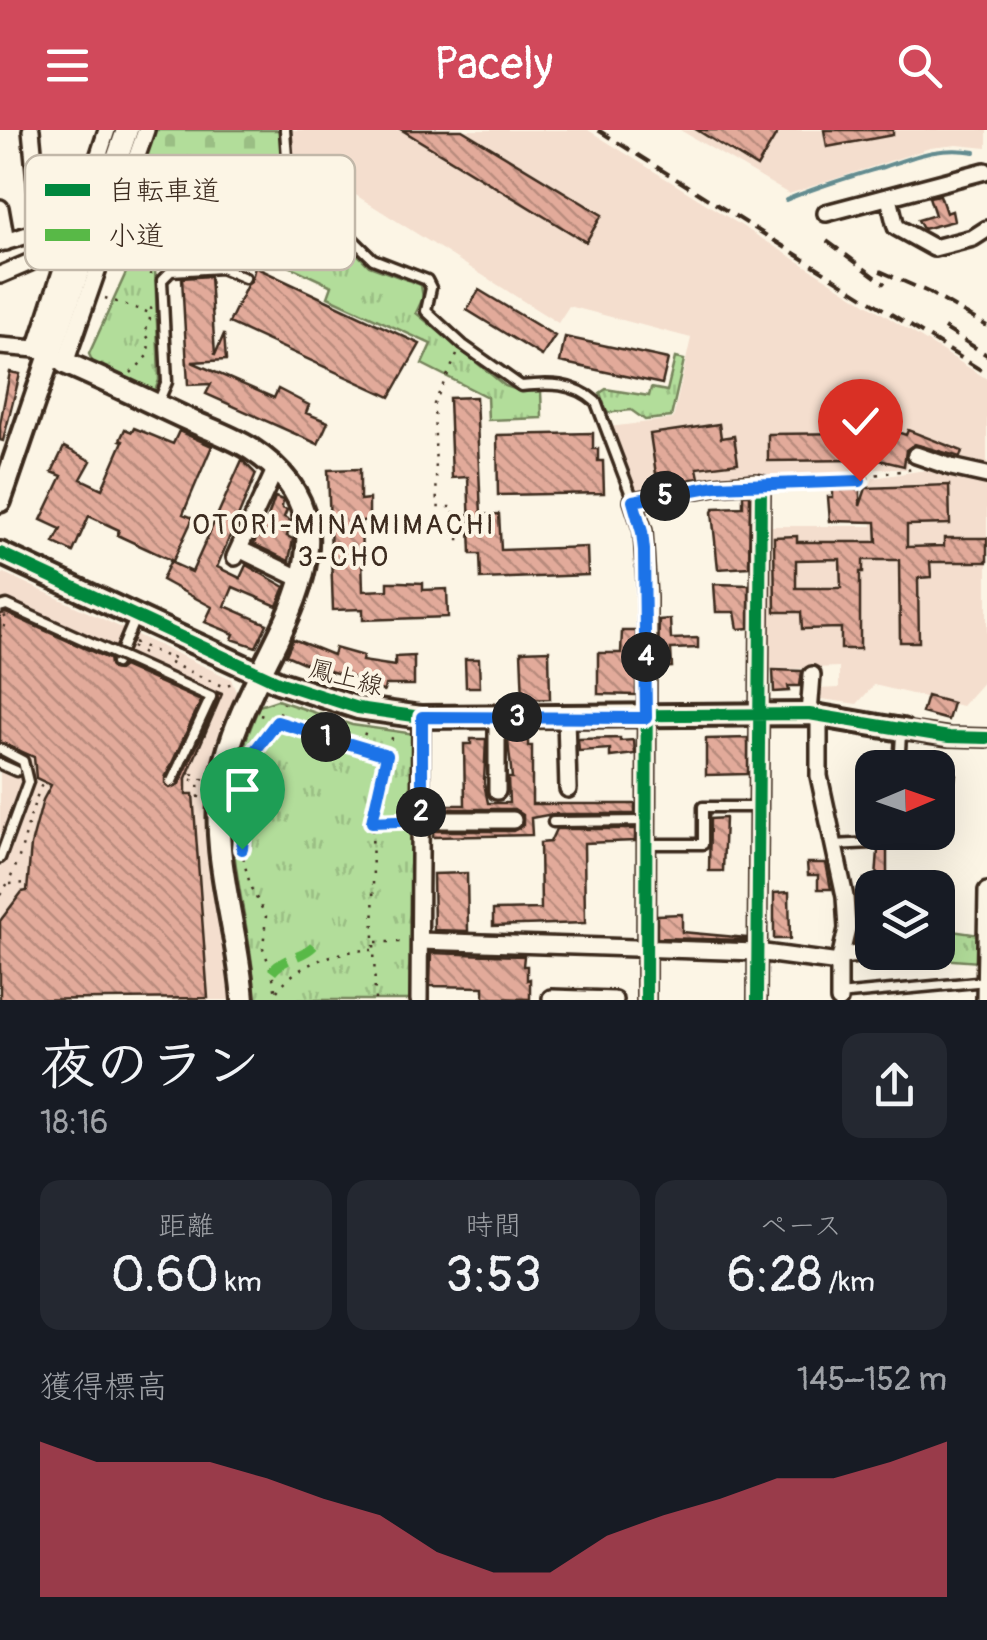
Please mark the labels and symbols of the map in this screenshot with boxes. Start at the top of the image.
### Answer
legend [25,155,355,270]
text: 自転車道 [108,174,220,209]
text: 小道 [108,219,164,254]
pin [818,379,903,482]
pin: 5 [640,471,690,521]
district label: OTORI-MINAMIMACHI 3-CHO [192,508,496,575]
pin: 4 [621,632,671,682]
street label: 鳳上線 [306,653,386,703]
pin: 3 [492,692,542,742]
pin: 1 [301,712,351,762]
pin [200,747,285,850]
north arrow [855,750,955,850]
pin: 2 [396,787,446,837]

